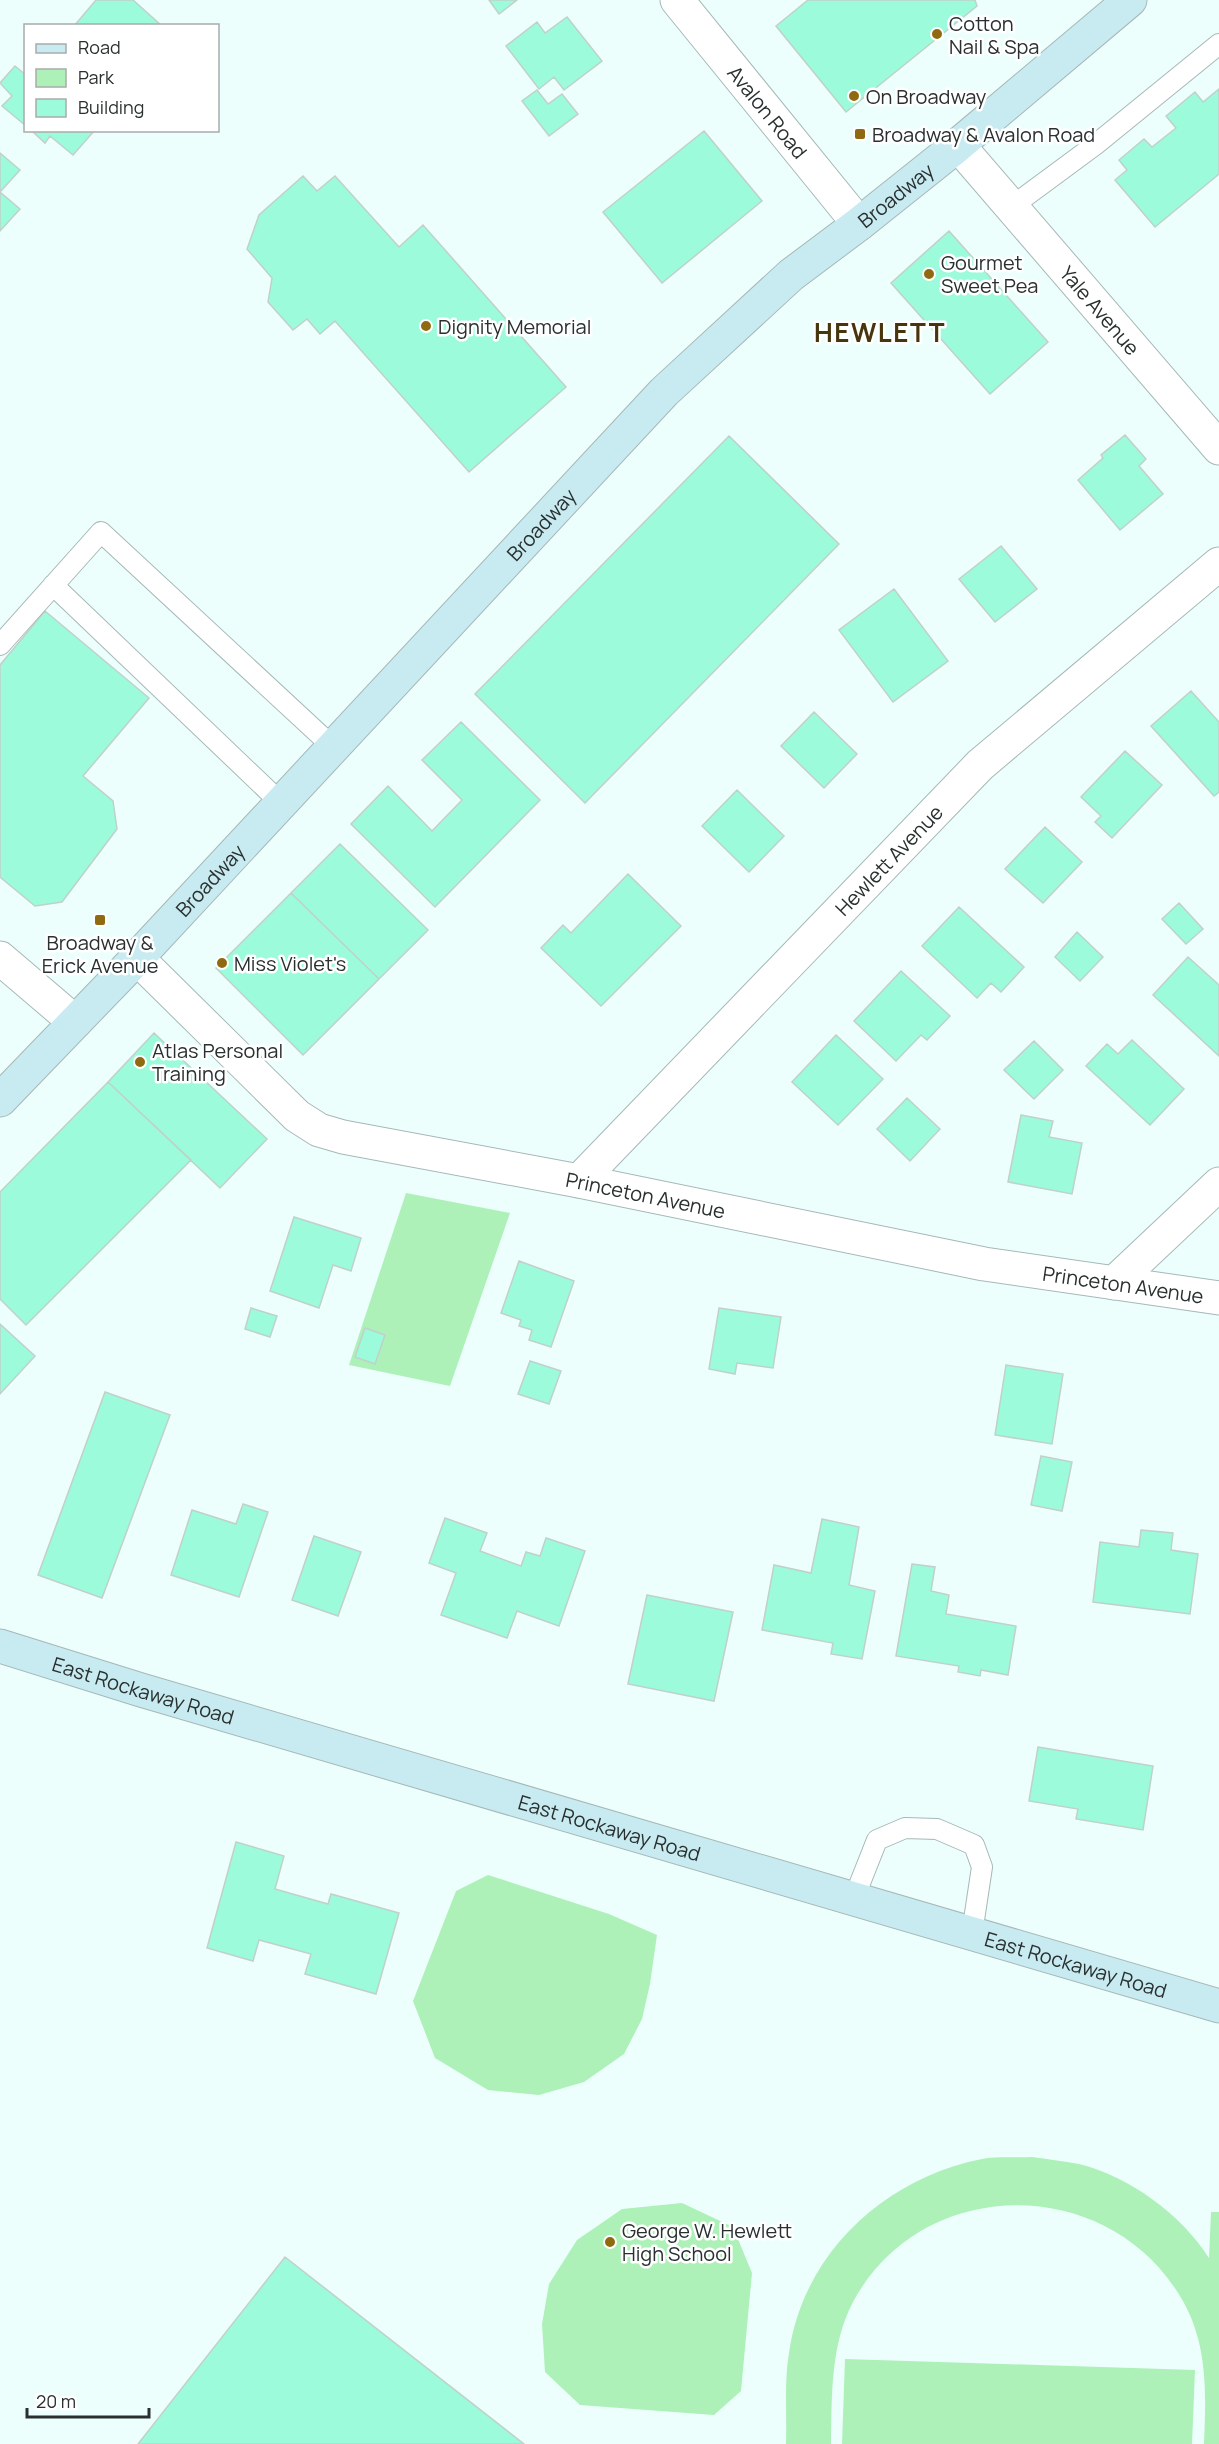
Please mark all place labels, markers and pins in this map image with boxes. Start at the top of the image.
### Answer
place label: Cotton Nail & Spa [949,10,1039,60]
marker: Cotton Nail & Spa [930,27,944,41]
place label: On Broadway [866,83,987,110]
marker: On Broadway [847,89,861,103]
place label: Broadway & Avalon Road [872,121,1095,148]
marker: Broadway & Avalon Road [853,127,867,141]
place label: Gourmet Sweet Pea [941,249,1038,299]
marker: Gourmet Sweet Pea [922,267,936,281]
place label: Dignity Memorial [438,313,591,340]
marker: Dignity Memorial [419,319,433,333]
marker: Broadway & Erick Avenue [93,913,107,927]
place label: Broadway & Erick Avenue [42,929,158,979]
place label: Miss Violet's [234,950,346,977]
marker: Miss Violet's [215,956,229,970]
place label: Atlas Personal Training [152,1037,283,1087]
marker: Atlas Personal Training [133,1055,147,1069]
place label: George W. Hewlett High School [622,2217,792,2267]
marker: George W. Hewlett High School [603,2235,617,2249]

